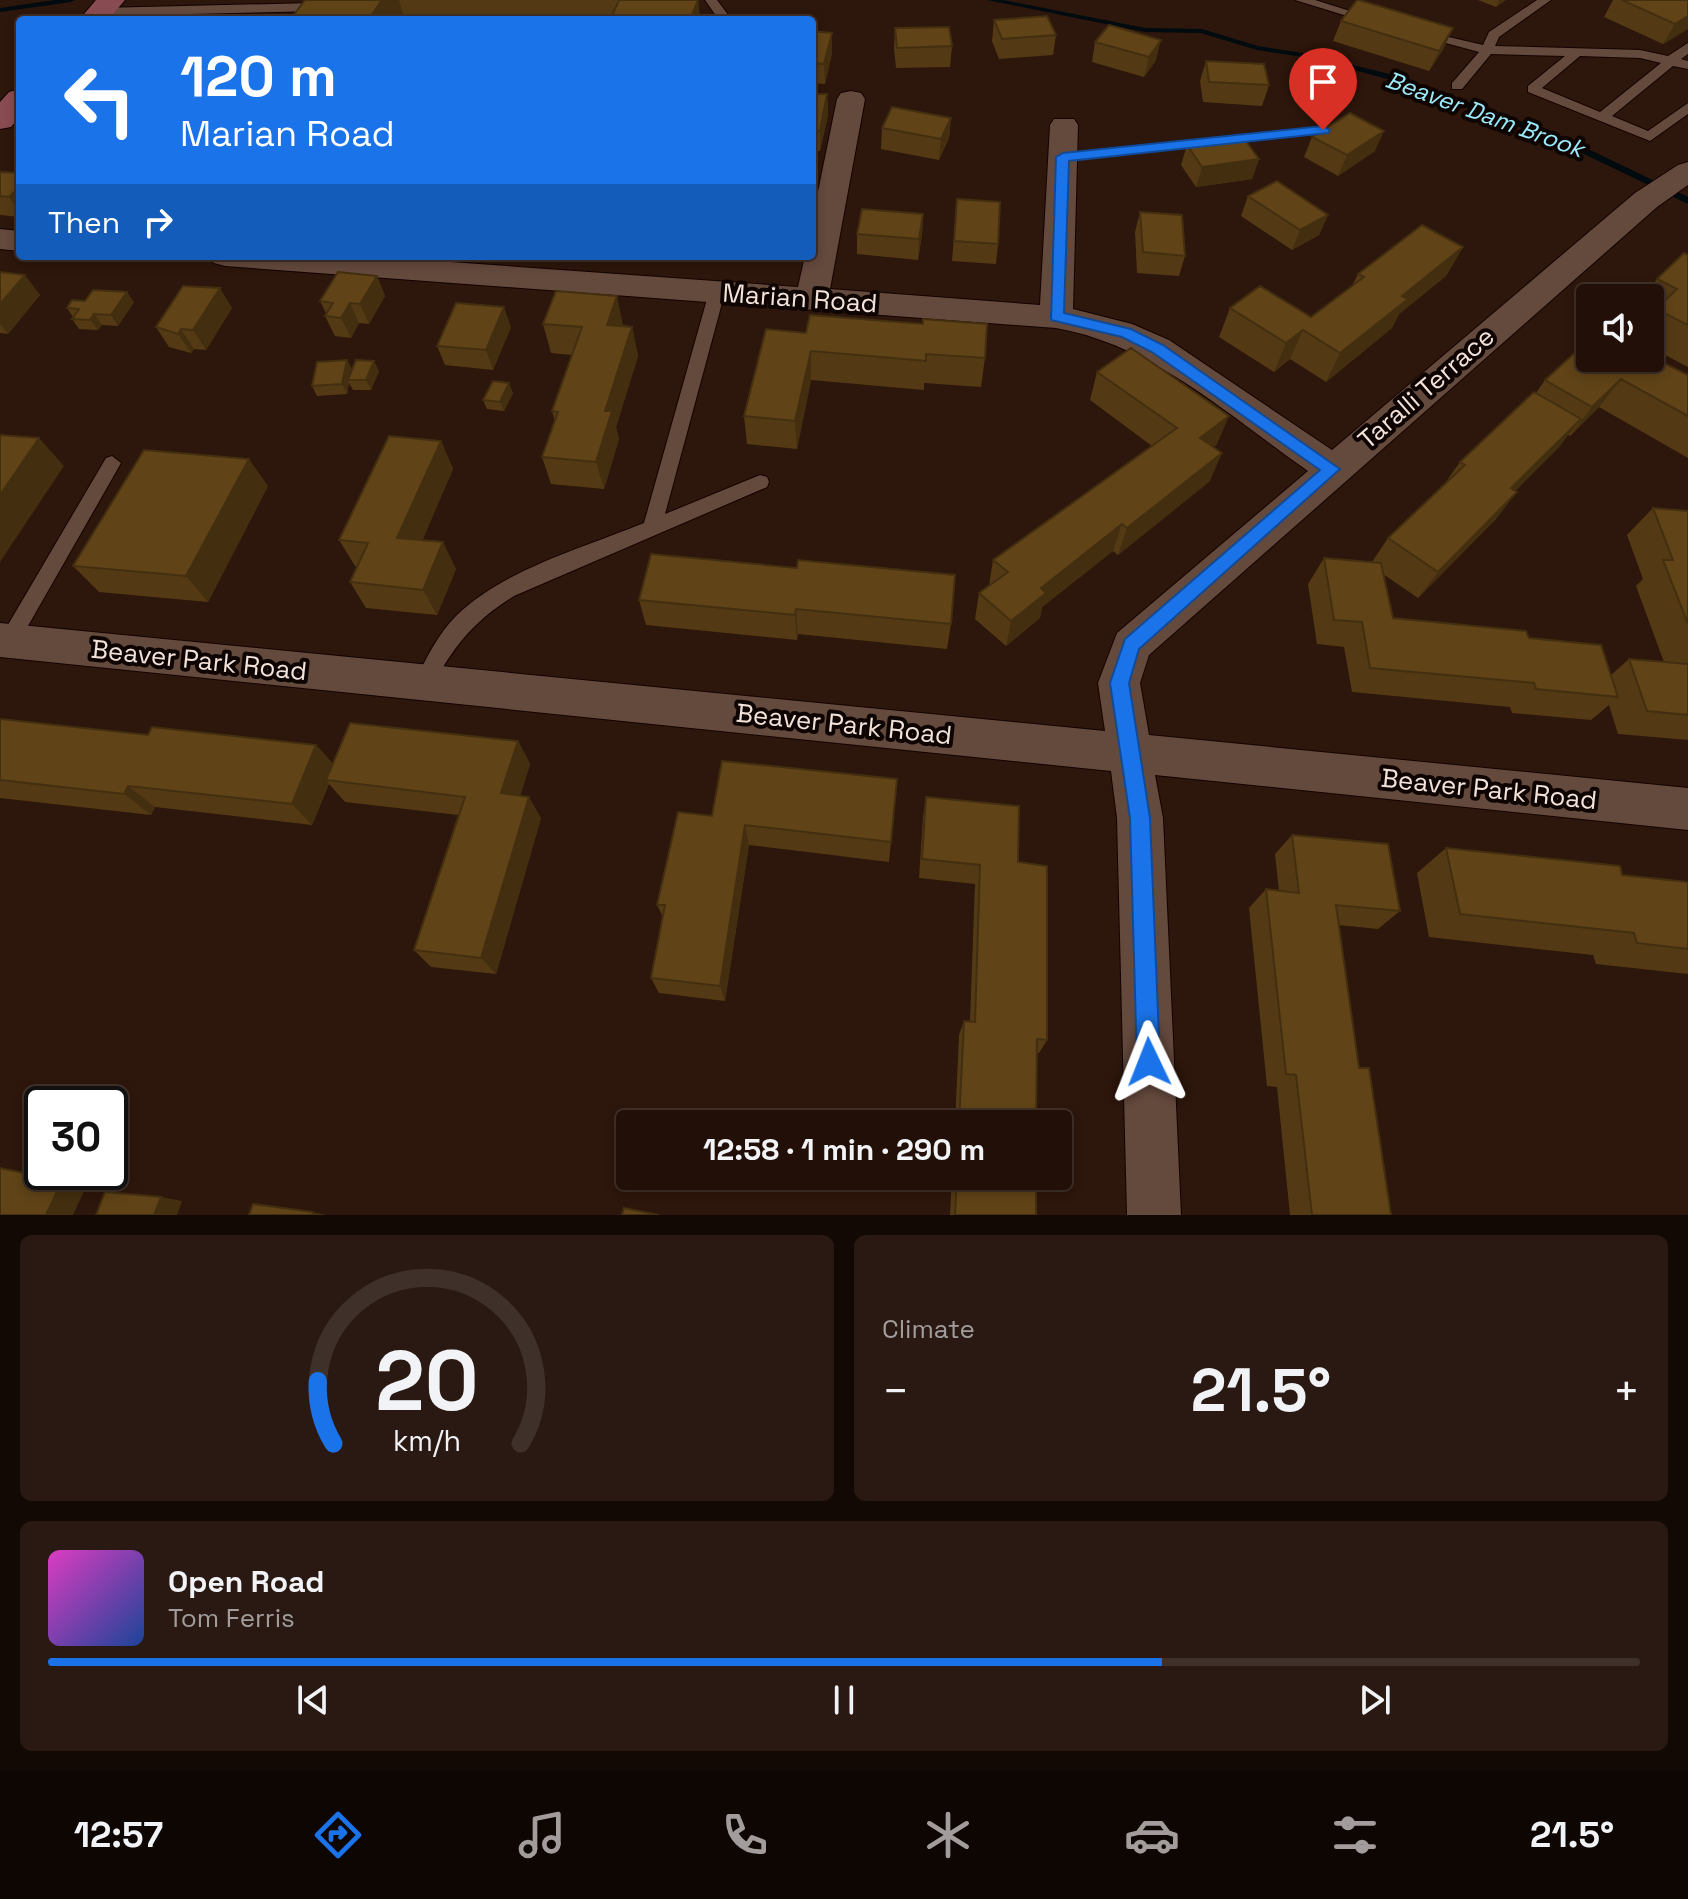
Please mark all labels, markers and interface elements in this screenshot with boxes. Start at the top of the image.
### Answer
text: 120 m [180,41,337,112]
icon: left [48,48,152,152]
pin [1289,48,1357,130]
icon: arrive [1301,60,1345,104]
water label: Beaver Dam Brook [1382,64,1591,165]
text: Marian Road [180,111,395,157]
icon: right [136,200,180,244]
text: Then [48,203,120,242]
street label: Marian Road [722,276,878,320]
map controls [1576,284,1664,372]
button: sound [1576,284,1664,372]
street label: Taralli Terrace [1351,319,1501,457]
street label: Beaver Park Road [89,632,309,688]
street label: Beaver Park Road [734,696,954,752]
street label: Beaver Park Road [1379,761,1599,817]
position arrow [1107,1020,1191,1104]
speed limit sign: 30 [24,1086,128,1190]
text: 12:58 · 1 min · 290 m [703,1130,985,1169]
text: Climate [882,1312,975,1346]
text: 20 [375,1328,479,1434]
text: 21.5° [1191,1352,1331,1429]
text: − [882,1363,909,1419]
text: + [1613,1363,1640,1419]
text: km/h [393,1423,461,1459]
text: Open Road [168,1562,324,1601]
text: Tom Ferris [168,1601,295,1635]
icon: previous [291,1678,335,1722]
icon: pause [822,1678,866,1722]
icon: next [1353,1678,1397,1722]
icon: directions [310,1807,366,1863]
icon: music [514,1807,570,1863]
icon: phone [717,1807,773,1863]
icon: climate [920,1807,976,1863]
icon: car [1124,1807,1180,1863]
icon: filters [1327,1807,1383,1863]
text: 12:57 [74,1812,163,1858]
text: 21.5° [1530,1812,1614,1858]

